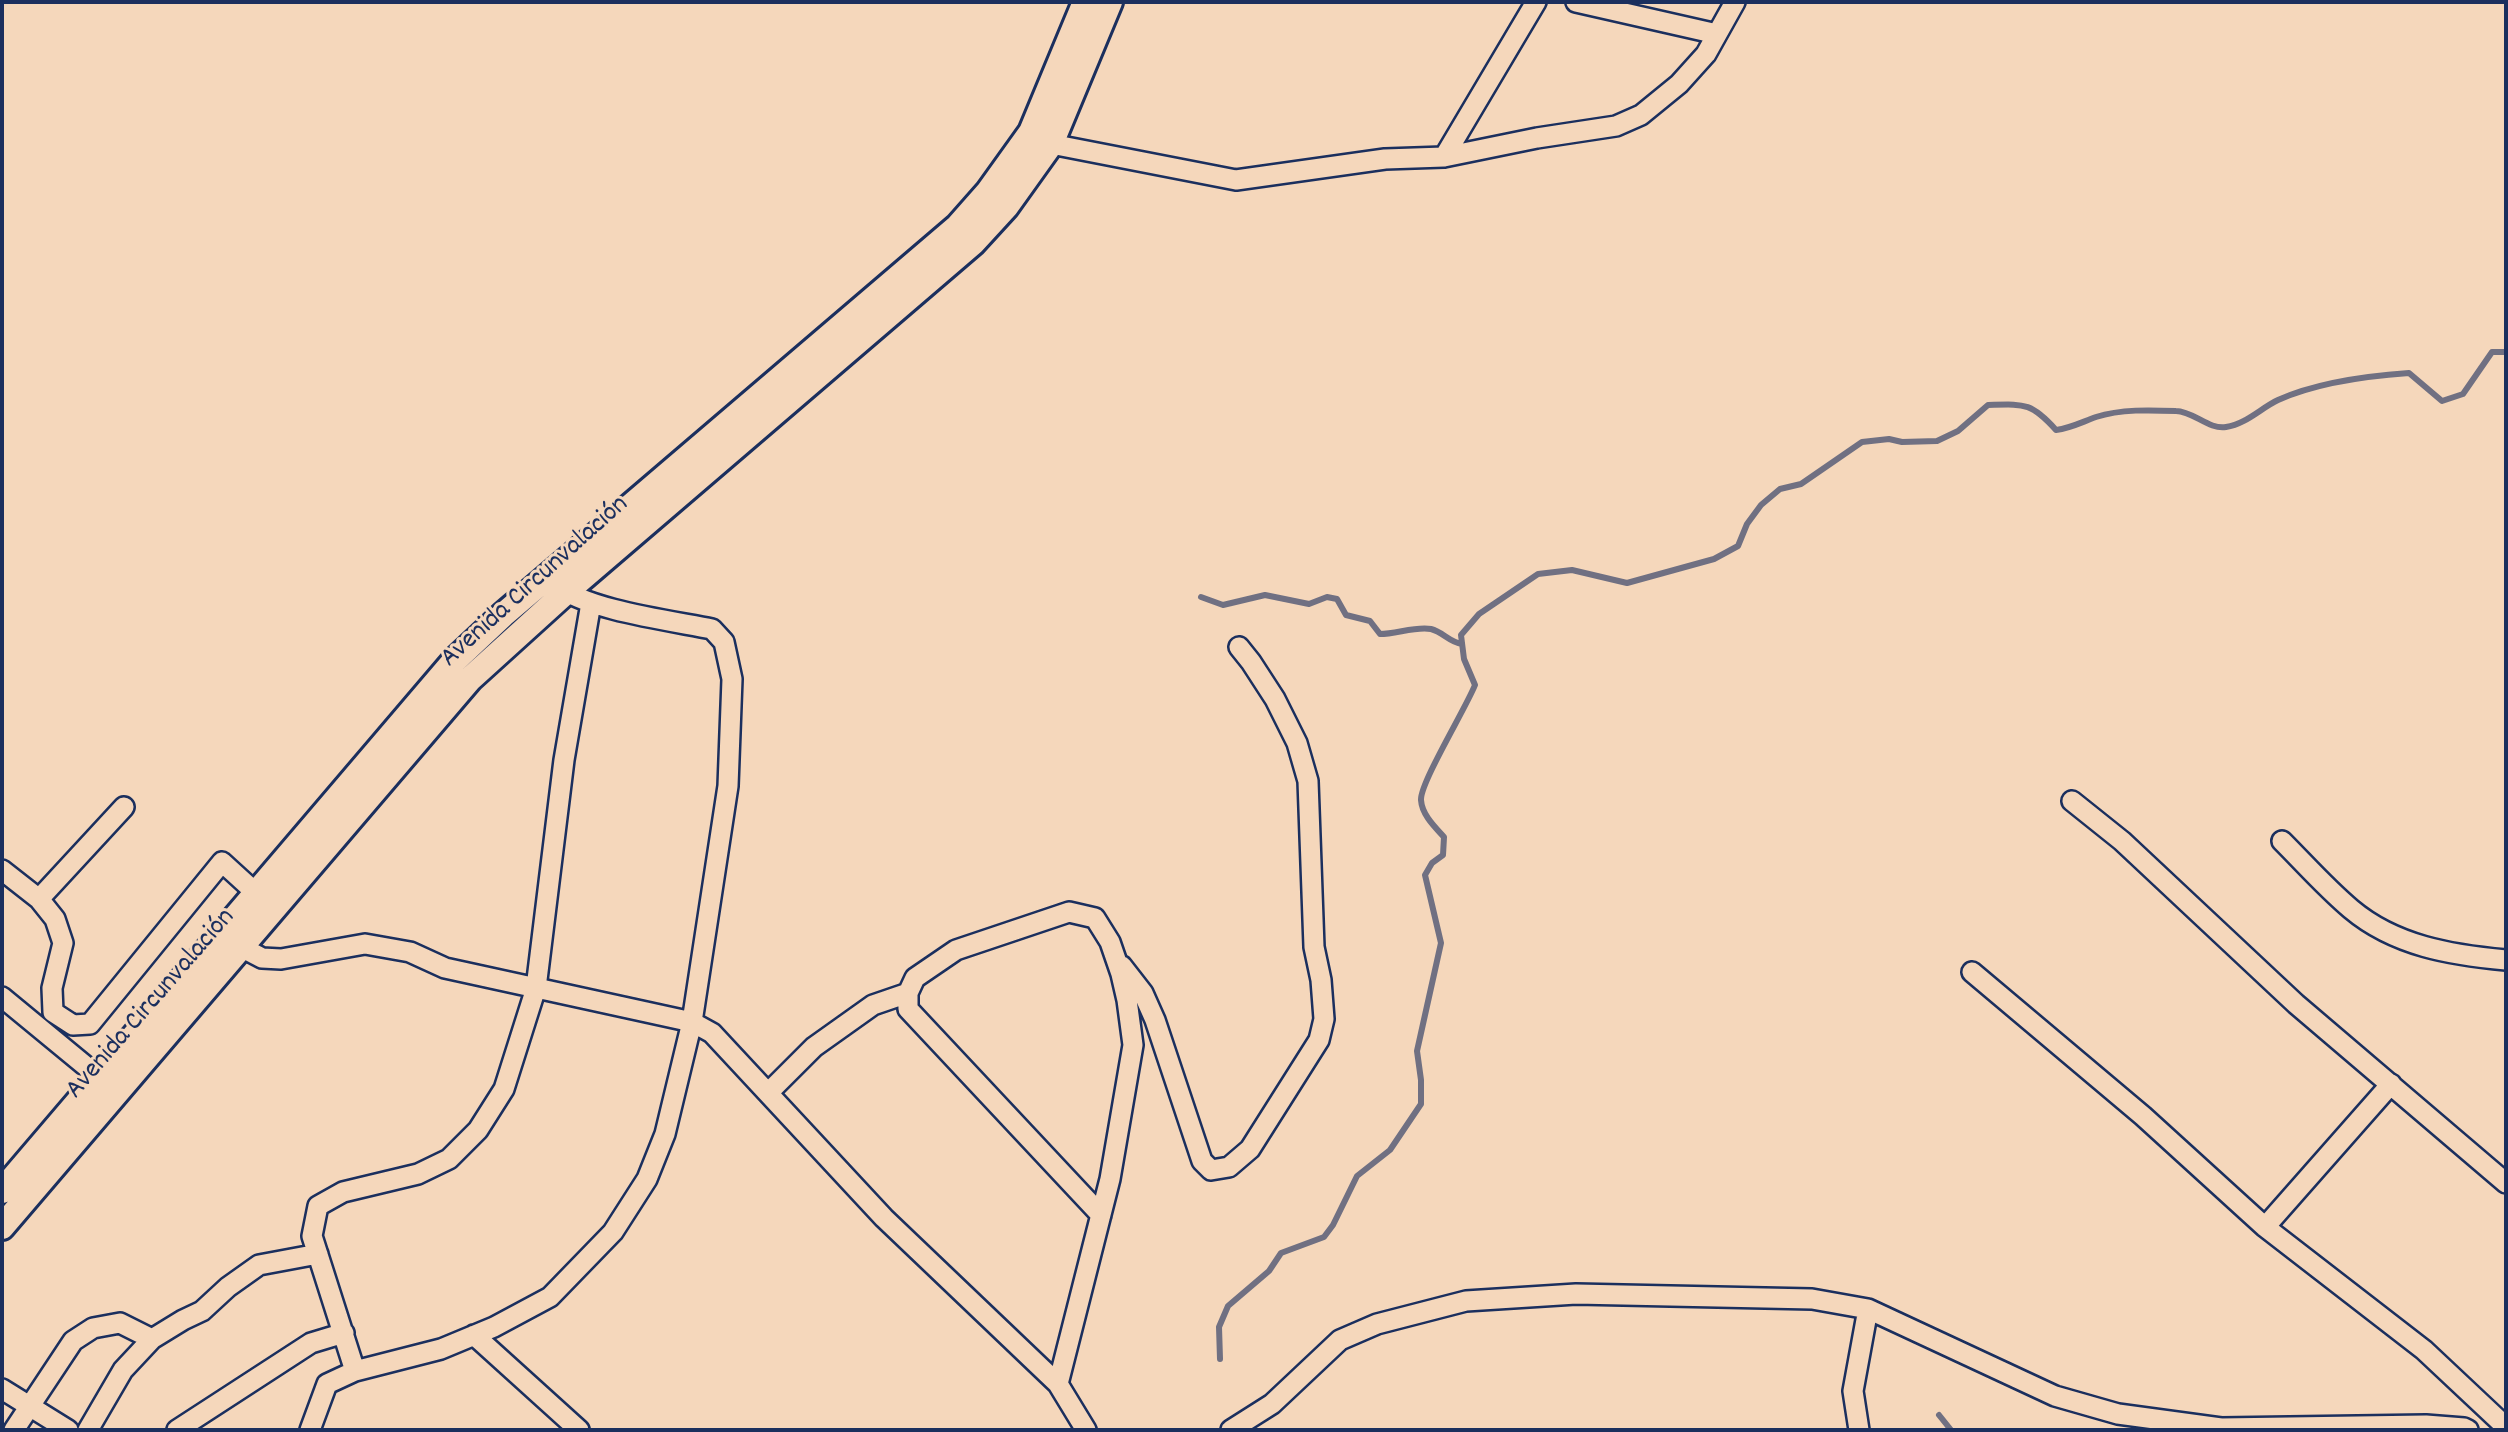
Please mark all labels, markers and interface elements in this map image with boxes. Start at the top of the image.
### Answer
street label: Avenida Circunvalación [435,490,637,676]
street label: Avenida Circunvalación [60,903,244,1107]

